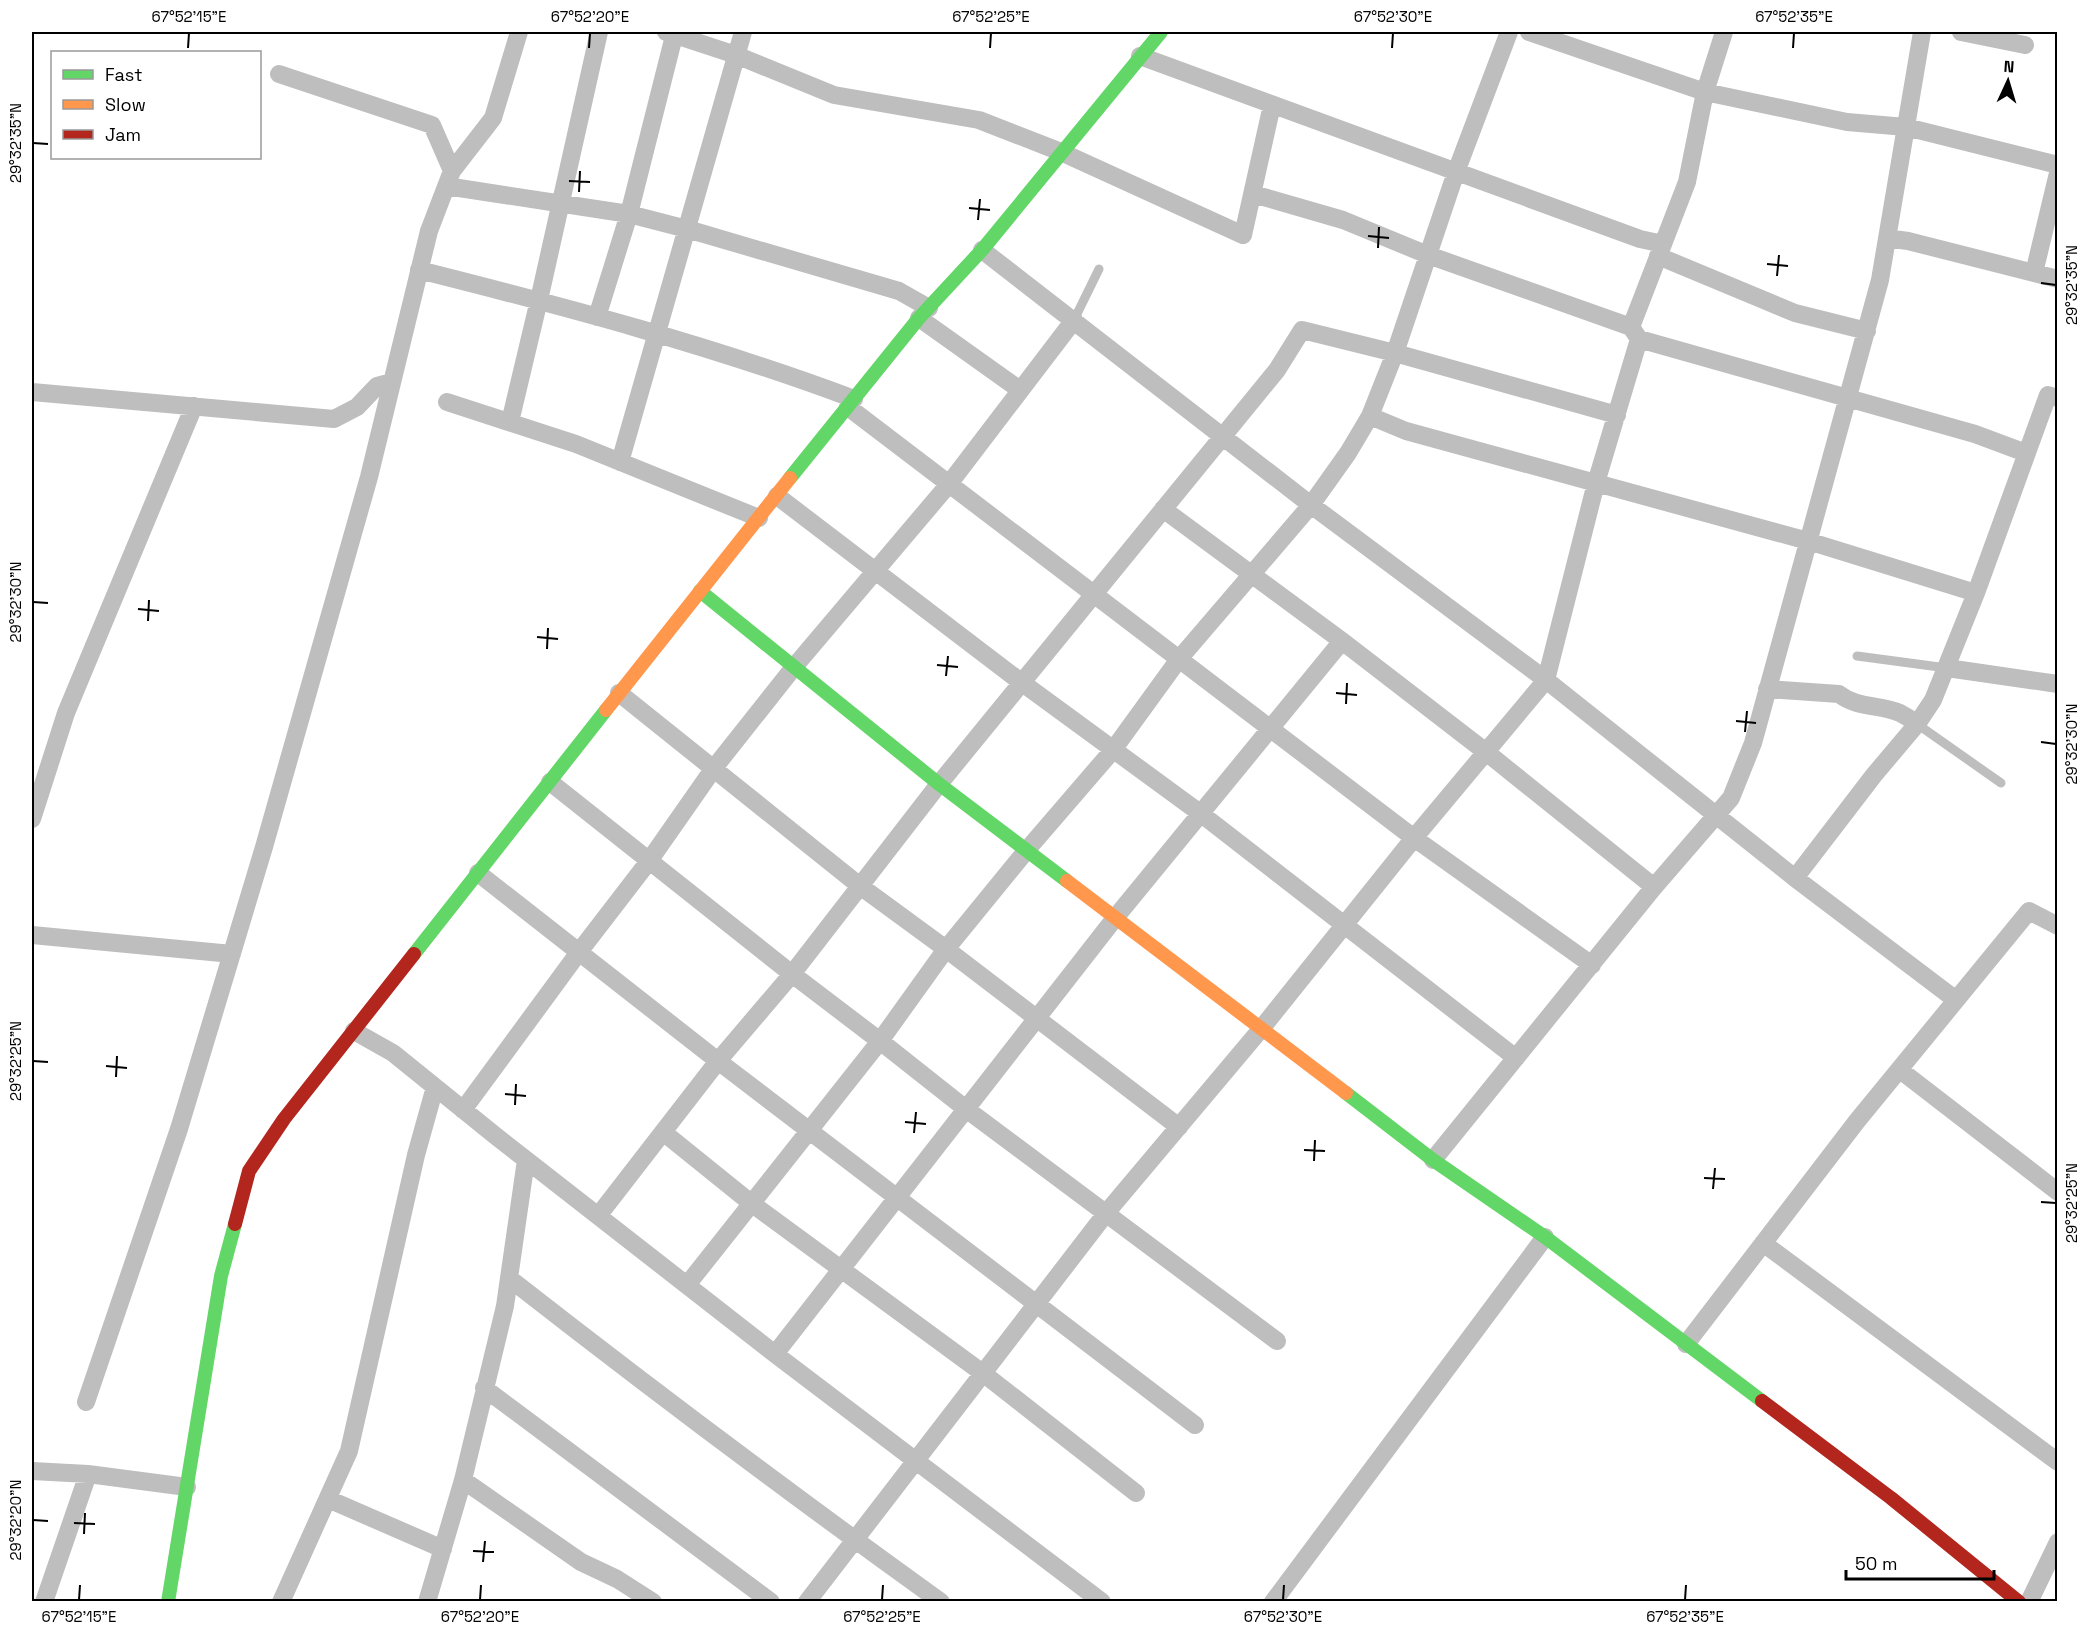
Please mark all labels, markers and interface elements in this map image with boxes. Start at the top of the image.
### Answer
text: 67°52'15"E [152,7,226,26]
text: 67°52'20"E [551,7,629,26]
text: 67°52'25"E [952,7,1030,26]
text: 67°52'30"E [1354,7,1432,26]
text: 67°52'35"E [1755,7,1833,26]
legend [51,51,261,159]
north arrow [1978,51,2038,111]
text: N [2003,56,2015,77]
text: Fast [105,63,142,86]
text: Slow [105,93,146,116]
text: 29°32'35"N [6,103,25,183]
text: Jam [105,123,141,146]
text: 29°32'35"N [2062,245,2081,325]
text: 29°32'30"N [6,562,25,642]
text: 29°32'30"N [2062,704,2081,784]
text: 29°32'25"N [6,1021,25,1101]
text: 29°32'25"N [2062,1163,2081,1243]
text: 29°32'20"N [6,1480,25,1560]
scale bar [1846,1543,1994,1581]
text: 50 m [1855,1552,1897,1575]
text: 67°52'15"E [42,1607,116,1626]
text: 67°52'20"E [441,1607,519,1626]
text: 67°52'25"E [843,1607,921,1626]
text: 67°52'30"E [1244,1607,1322,1626]
text: 67°52'35"E [1646,1607,1724,1626]

